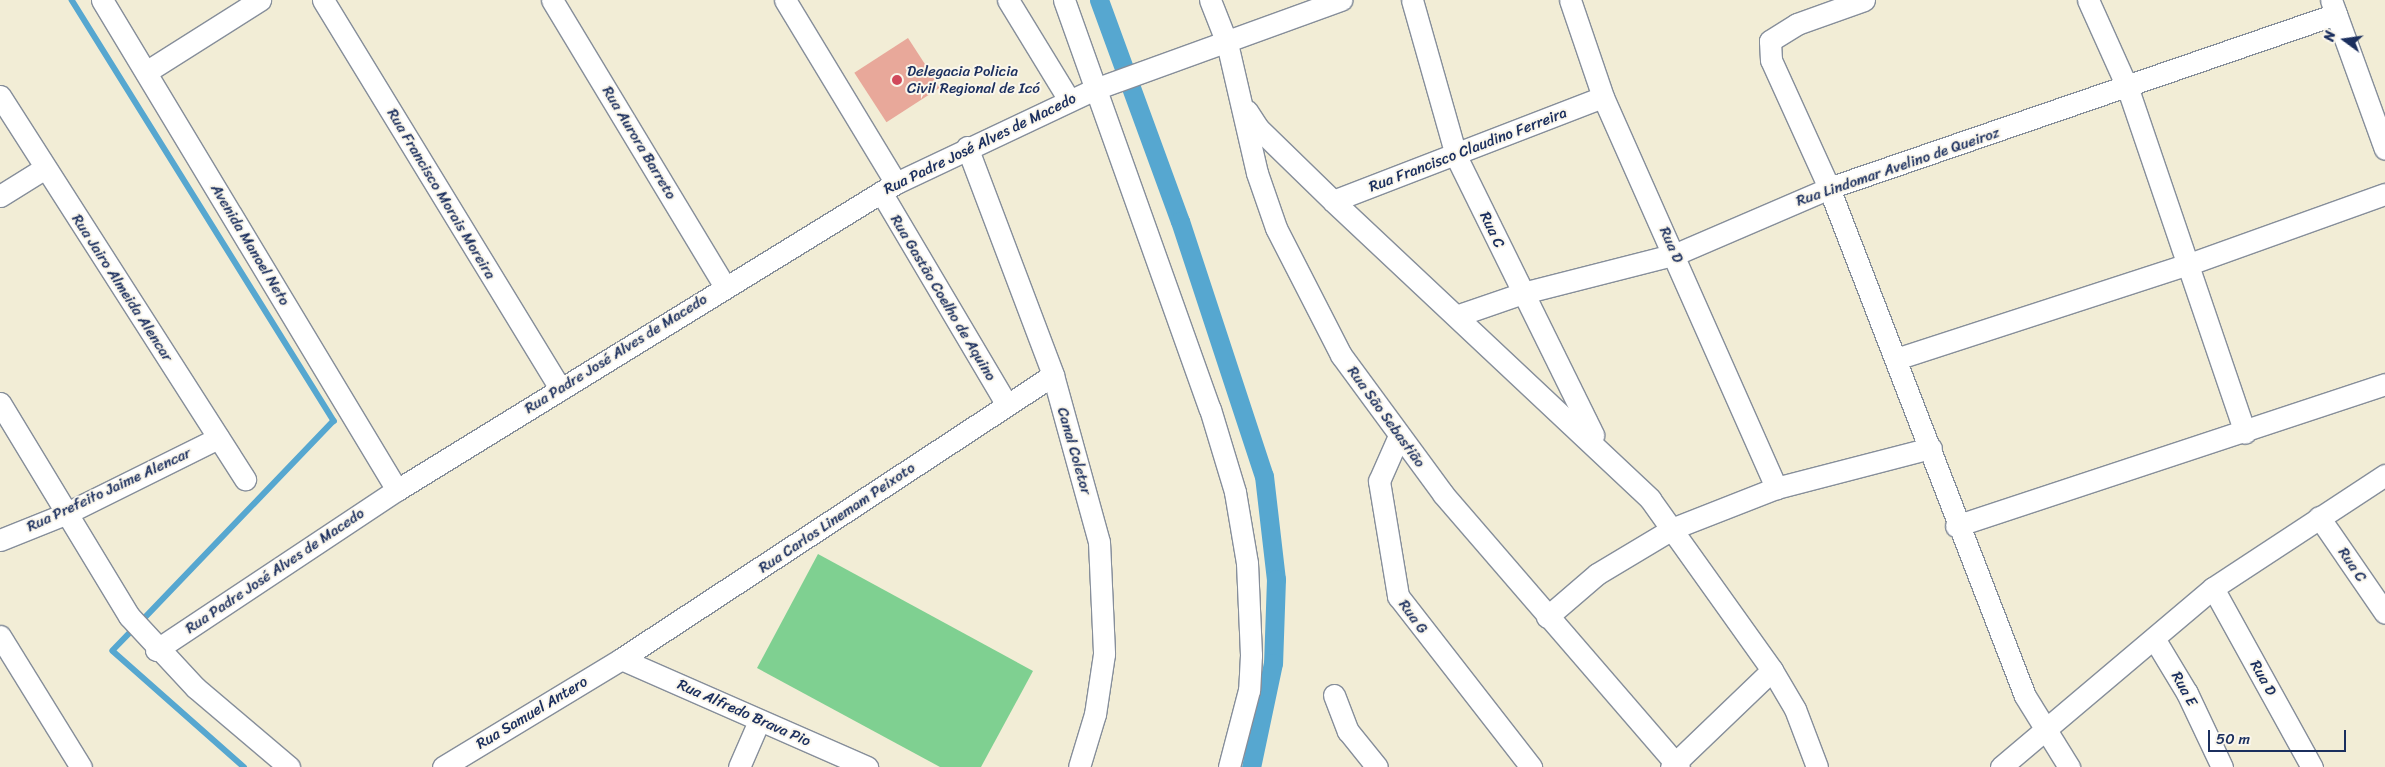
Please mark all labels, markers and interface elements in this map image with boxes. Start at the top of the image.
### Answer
north arrow [2320,15,2370,65]
text: N [2317,29,2343,44]
place label: Delegacia Policia Civil Regional de Icó [907,62,1040,97]
marker: Delegacia Policia Civil Regional de Icó [891,74,903,86]
street label: Rua Aurora Barreto [598,83,680,203]
street label: Rua Padre José Alves de Macedo [880,89,1080,199]
street label: Rua Francisco Claudino Ferreira [1367,104,1569,196]
street label: Rua Francisco Morais Moreira [383,105,499,283]
street label: Rua Lindomar Avelino de Queiroz [1794,124,2002,210]
street label: Avenida Manoel Neto [206,181,294,309]
street label: Rua C [1476,209,1508,251]
street label: Rua Jairo Almeida Alencar [67,211,177,365]
street label: Rua Gastão Coelho de Aquino [886,212,1000,384]
street label: Rua D [1655,224,1687,266]
street label: Rua Padre José Alves de Macedo [521,290,711,418]
street label: Rua São Sebastião [1343,362,1429,472]
street label: Canal Coletor [1053,405,1095,497]
street label: Rua Prefeito Jaime Alencar [24,444,194,536]
street label: Rua Carlos Linemam Peixoto [755,459,919,577]
street label: Rua Padre José Alves de Macedo [182,504,368,638]
street label: Rua C [2334,544,2370,586]
street label: Rua G [1395,596,1431,638]
street label: Rua D [2246,657,2280,699]
street label: Rua E [2167,668,2201,710]
street label: Rua Samuel Antero [473,673,591,753]
street label: Rua Alfredo Brava Pio [674,675,814,751]
scale bar [2210,720,2348,752]
text: 50 m [2216,726,2250,752]

